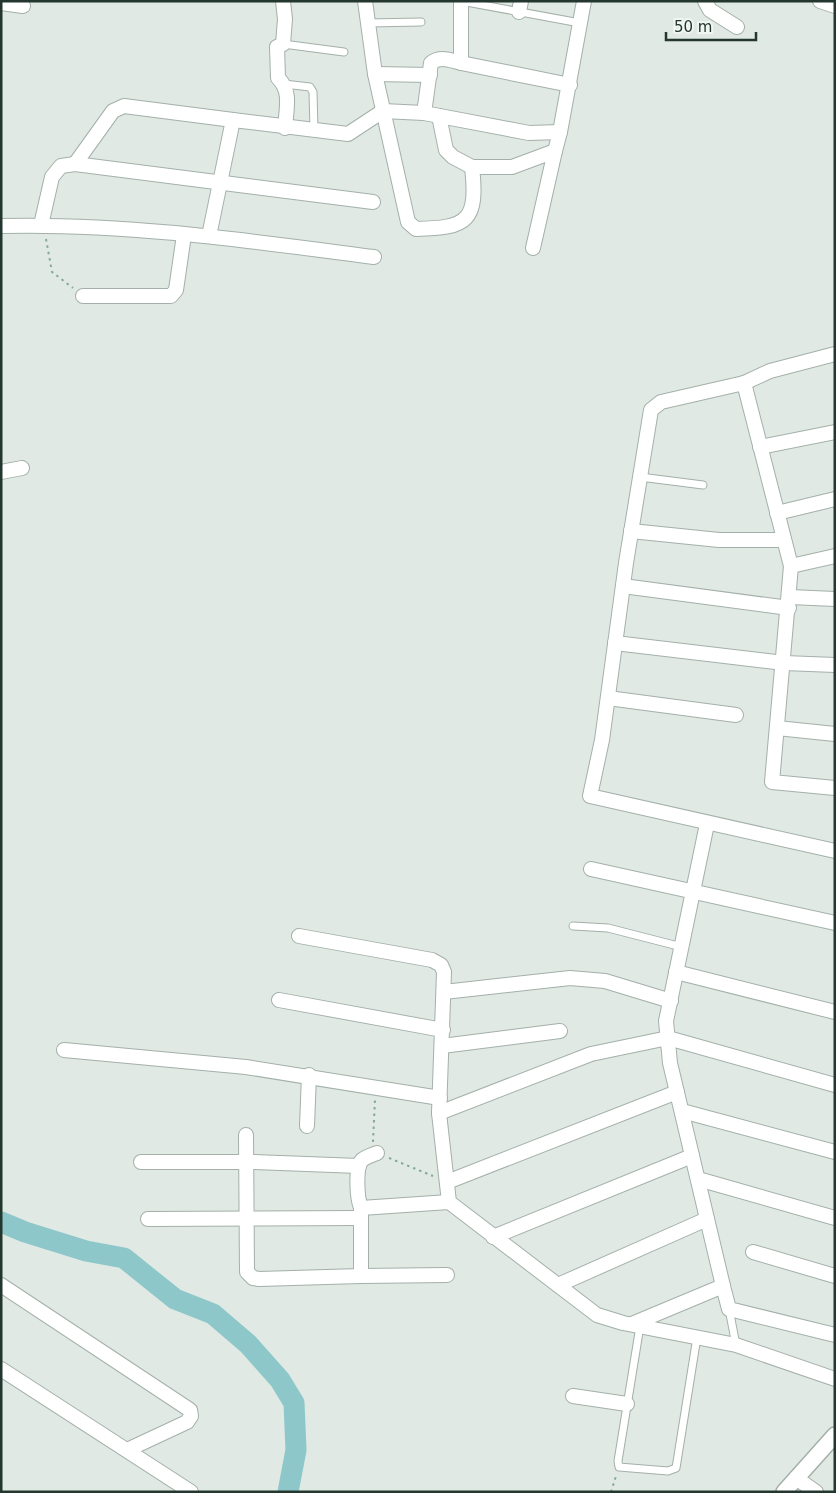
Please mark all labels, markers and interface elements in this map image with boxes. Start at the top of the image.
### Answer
scale bar [666,10,756,42]
text: 50 m [674,18,712,36]

